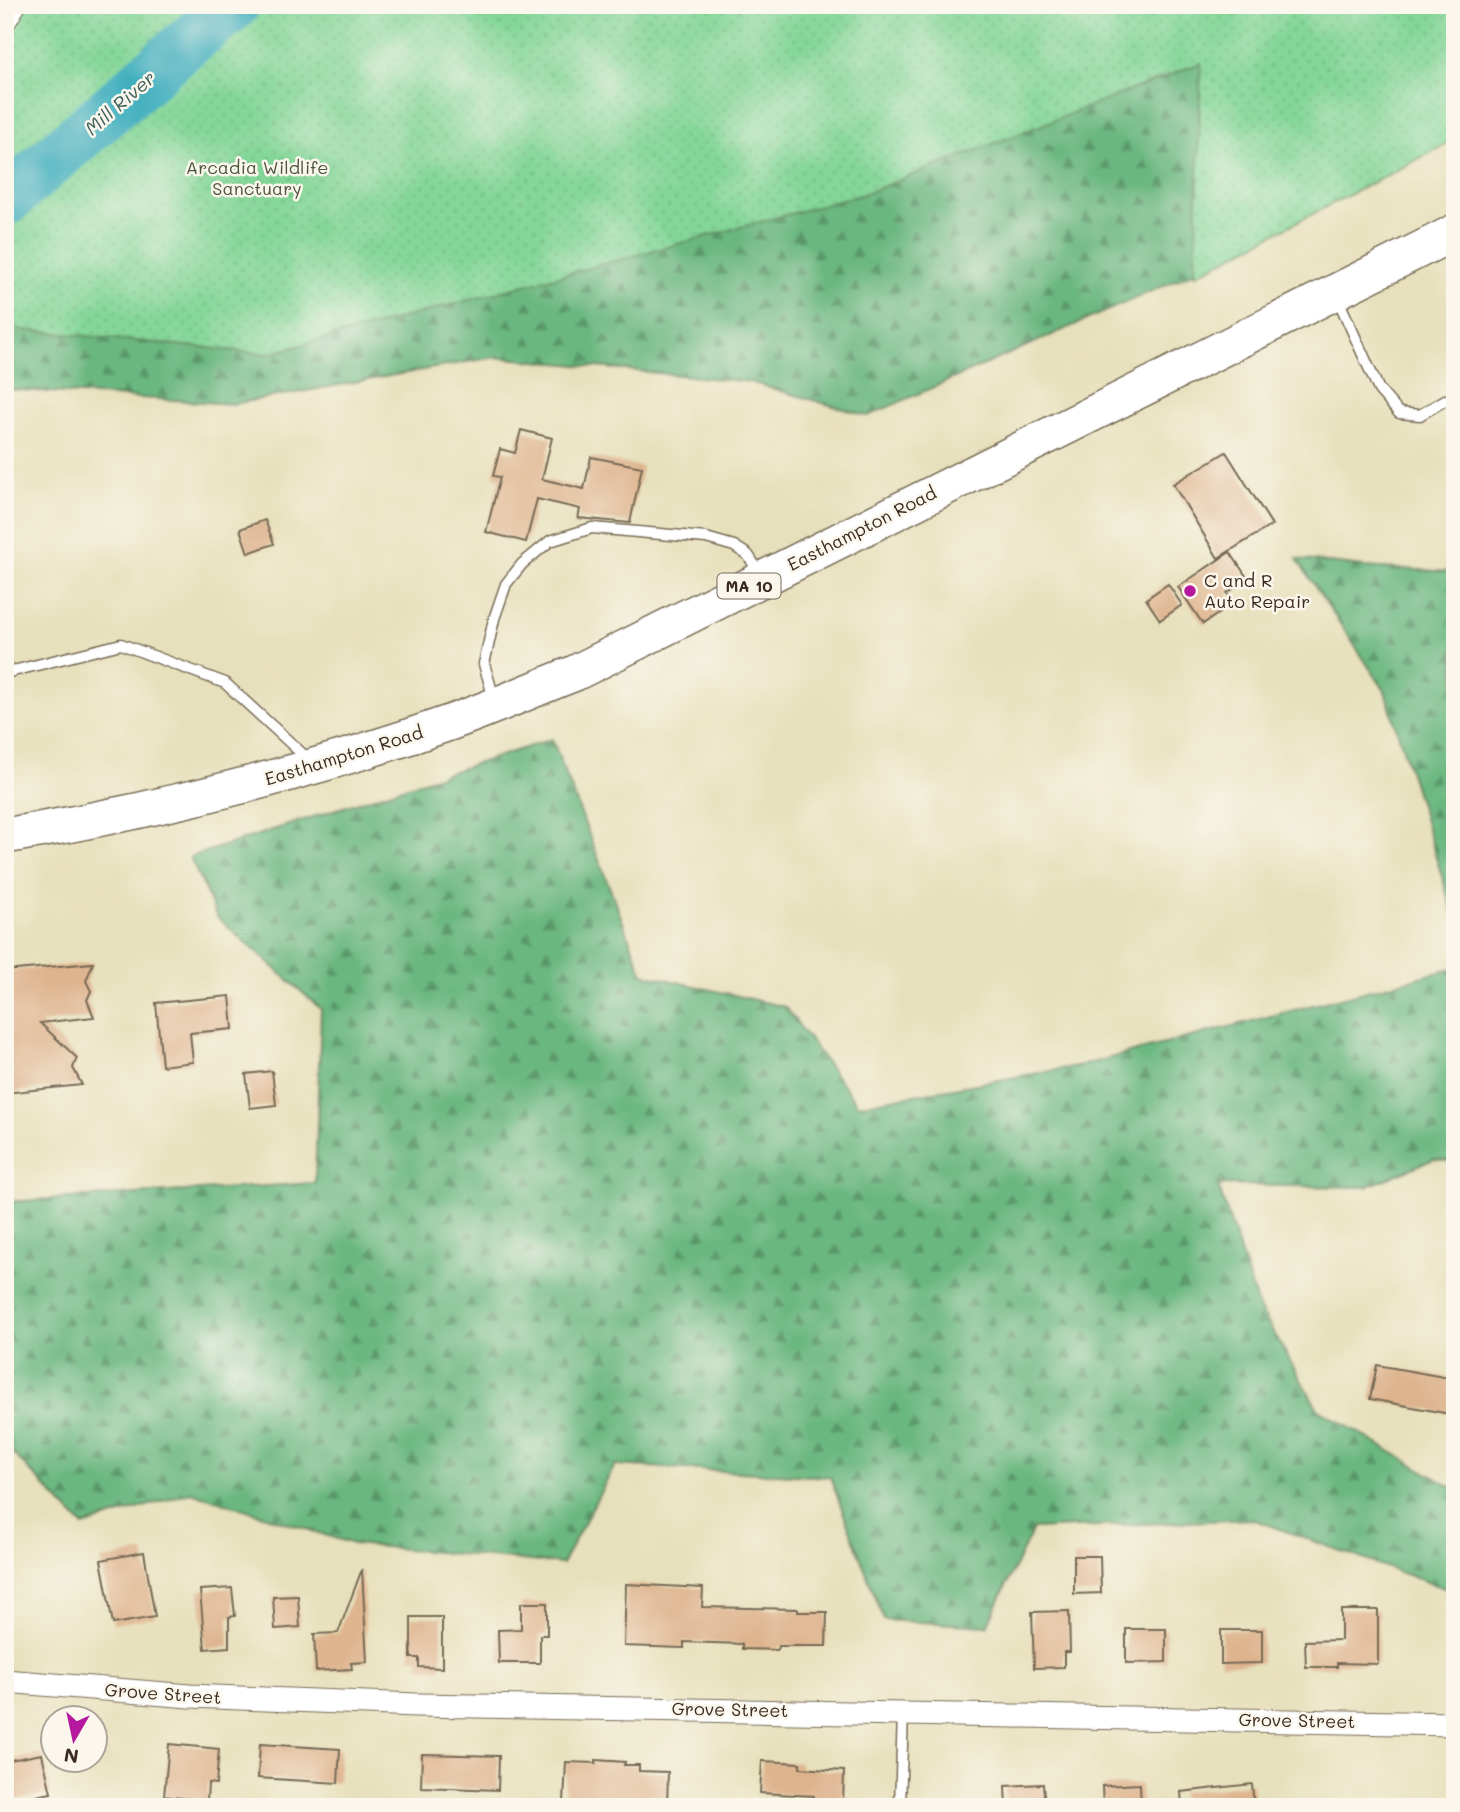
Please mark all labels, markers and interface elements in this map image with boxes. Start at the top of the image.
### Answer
water label: Mill River [79,65,160,140]
park label: Arcadia Wildlife Sanctuary [186,155,328,200]
street label: Easthampton Road [783,480,940,576]
place label: C and R Auto Repair [1204,568,1310,613]
road number: MA 10 [718,573,780,598]
marker: C and R Auto Repair [1182,583,1198,599]
street label: Easthampton Road [262,720,426,791]
street label: Grove Street [104,1677,222,1709]
street label: Grove Street [671,1696,789,1722]
north arrow [38,1703,108,1773]
street label: Grove Street [1238,1707,1356,1733]
text: N [62,1743,80,1770]

